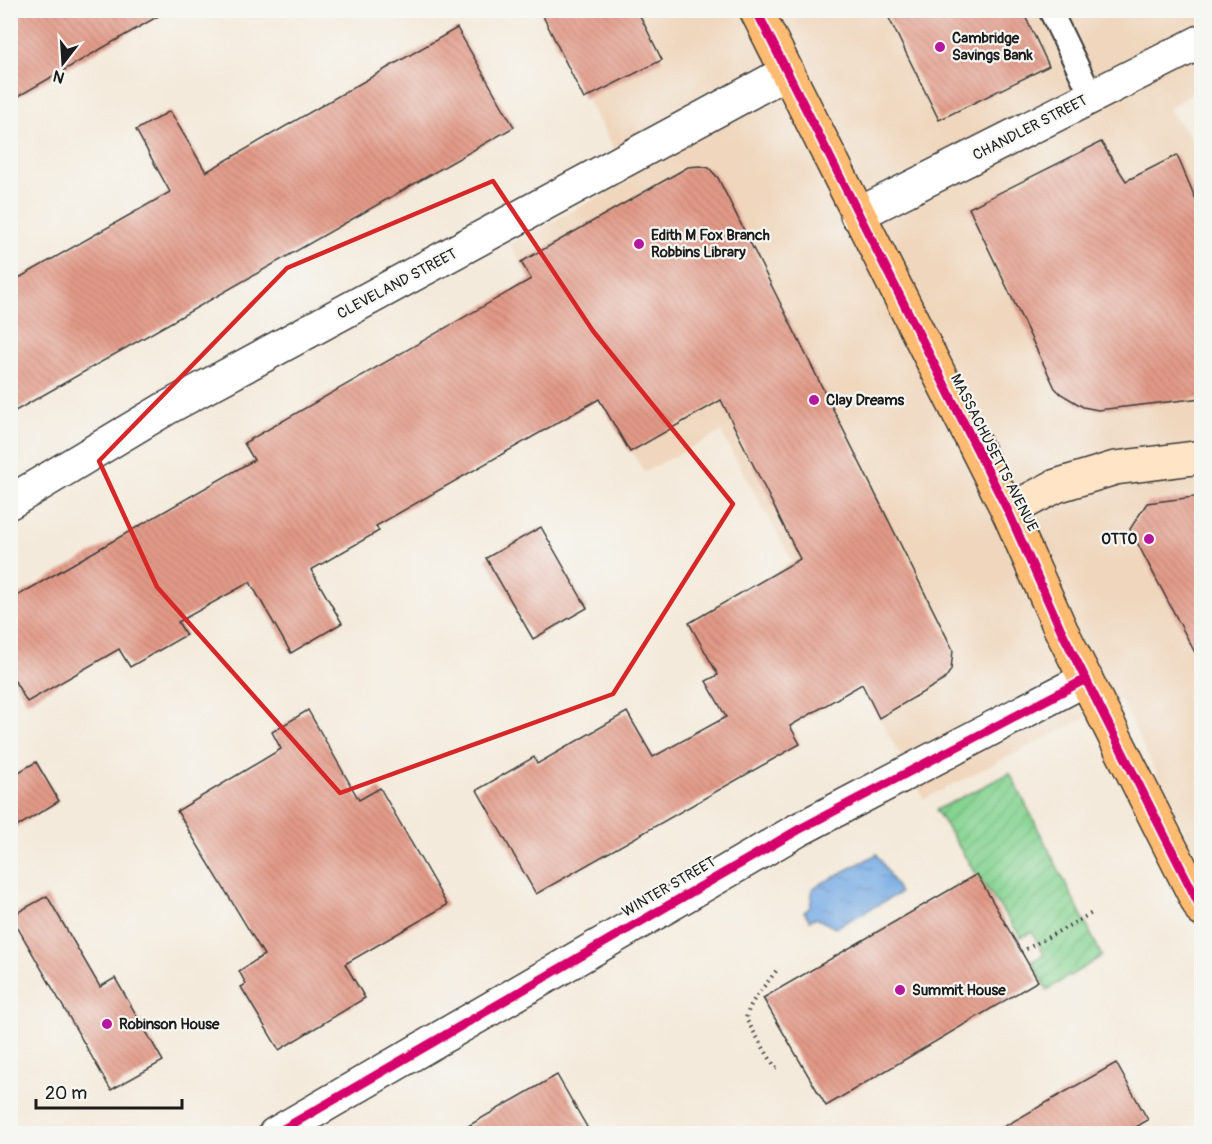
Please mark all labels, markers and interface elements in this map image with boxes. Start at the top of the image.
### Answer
place label: Cambridge Savings Bank [952,29,1033,65]
north arrow [33,33,93,93]
marker: Cambridge Savings Bank [933,40,947,54]
text: N [51,65,67,88]
street label: CHANDLER STREET [970,91,1090,165]
place label: Edith M Fox Branch Robbins Library [651,226,770,262]
marker: Edith M Fox Branch Robbins Library [632,237,646,251]
street label: CLEVELAND STREET [334,244,460,324]
street label: MASSACHUSETTS AVENUE [946,371,1042,535]
place label: Clay Dreams [826,391,904,410]
marker: Clay Dreams [807,393,821,407]
place label: OTTO [1101,530,1137,549]
marker: OTTO [1142,532,1156,546]
street label: WINTER STREET [619,853,719,921]
place label: Summit House [912,981,1006,1000]
marker: Summit House [893,983,907,997]
place label: Robinson House [119,1015,220,1034]
marker: Robinson House [100,1017,114,1031]
scale bar [36,1072,182,1110]
text: 20 m [45,1082,87,1105]

